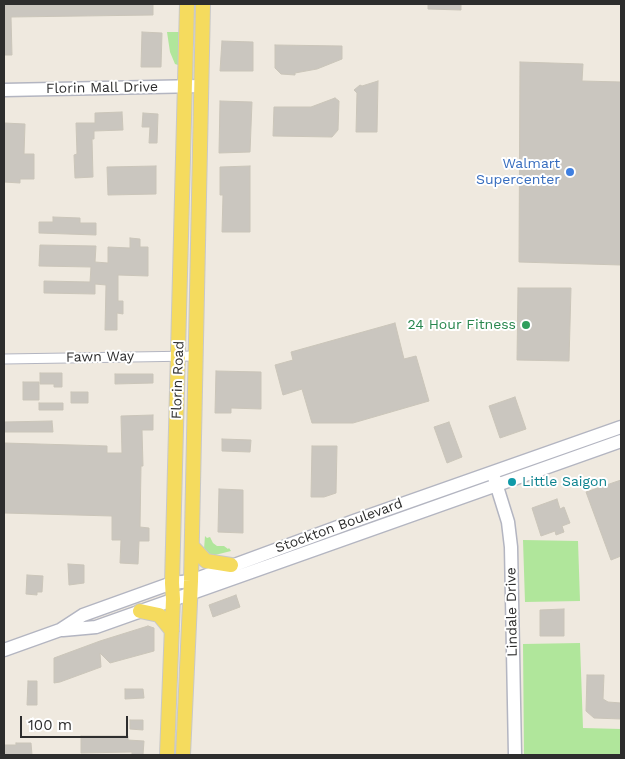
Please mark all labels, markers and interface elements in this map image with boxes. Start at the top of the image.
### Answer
street label: Florin Mall Drive [46,79,158,97]
place label: Walmart Supercenter [476,156,560,188]
marker: Walmart Supercenter [564,166,576,178]
place label: 24 Hour Fitness [408,317,516,333]
marker: 24 Hour Fitness [520,319,532,331]
street label: Florin Road [168,341,188,419]
street label: Fawn Way [66,348,134,366]
place label: Little Saigon [522,474,607,490]
marker: Little Saigon [506,476,518,488]
street label: Stockton Boulevard [273,495,405,557]
street label: Lindale Drive [503,567,521,657]
scale bar [22,706,130,738]
text: 100 m [28,716,72,734]

